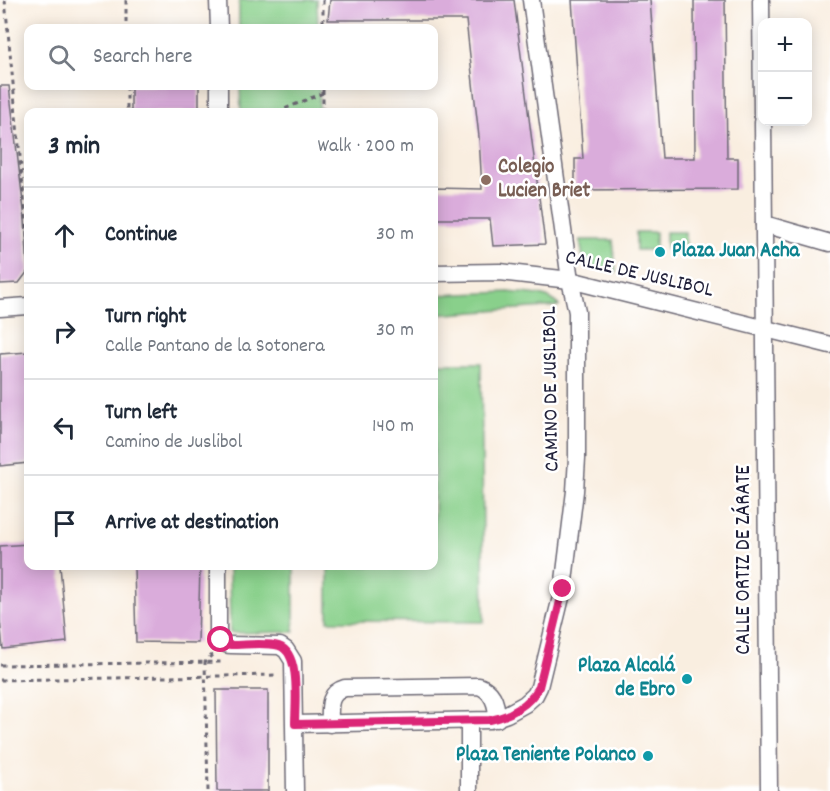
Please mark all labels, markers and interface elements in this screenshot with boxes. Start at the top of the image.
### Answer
map controls [758,18,812,126]
button: + [758,18,812,72]
search box [24,24,438,90]
icon: search [45,41,78,74]
text: Search here [93,42,192,73]
button: − [758,72,812,126]
text: 3 min [48,129,100,166]
text: Walk · 200 m [318,133,414,161]
place label: Colegio Lucien Briet [498,153,591,207]
marker: Colegio Lucien Briet [479,173,493,187]
icon: ahead [48,219,81,252]
text: Continue [105,220,177,251]
text: 30 m [376,221,414,249]
place label: Plaza Juan Acha [672,237,801,267]
street label: CALLE DE JUSLIBOL [562,243,716,307]
marker: Plaza Juan Acha [653,245,667,259]
text: Turn right [105,302,187,333]
street label: CAMINO DE JUSLIBOL [536,305,568,472]
icon: right [48,315,81,348]
text: 30 m [376,317,414,345]
text: Calle Pantano de la Sotonera [105,333,325,361]
text: Turn left [105,398,177,429]
icon: left [48,411,81,444]
text: 140 m [372,413,414,441]
text: Camino de Juslibol [105,429,242,457]
street label: CALLE ORTIZ DE ZÁRATE [730,465,760,655]
icon: arrive [48,507,81,540]
text: Arrive at destination [105,508,279,539]
route end [549,575,575,601]
route start [207,626,233,652]
place label: Plaza Alcalá de Ebro [578,652,676,706]
marker: Plaza Alcalá de Ebro [680,672,694,686]
place label: Plaza Teniente Polanco [456,741,636,771]
marker: Plaza Teniente Polanco [641,749,655,763]

